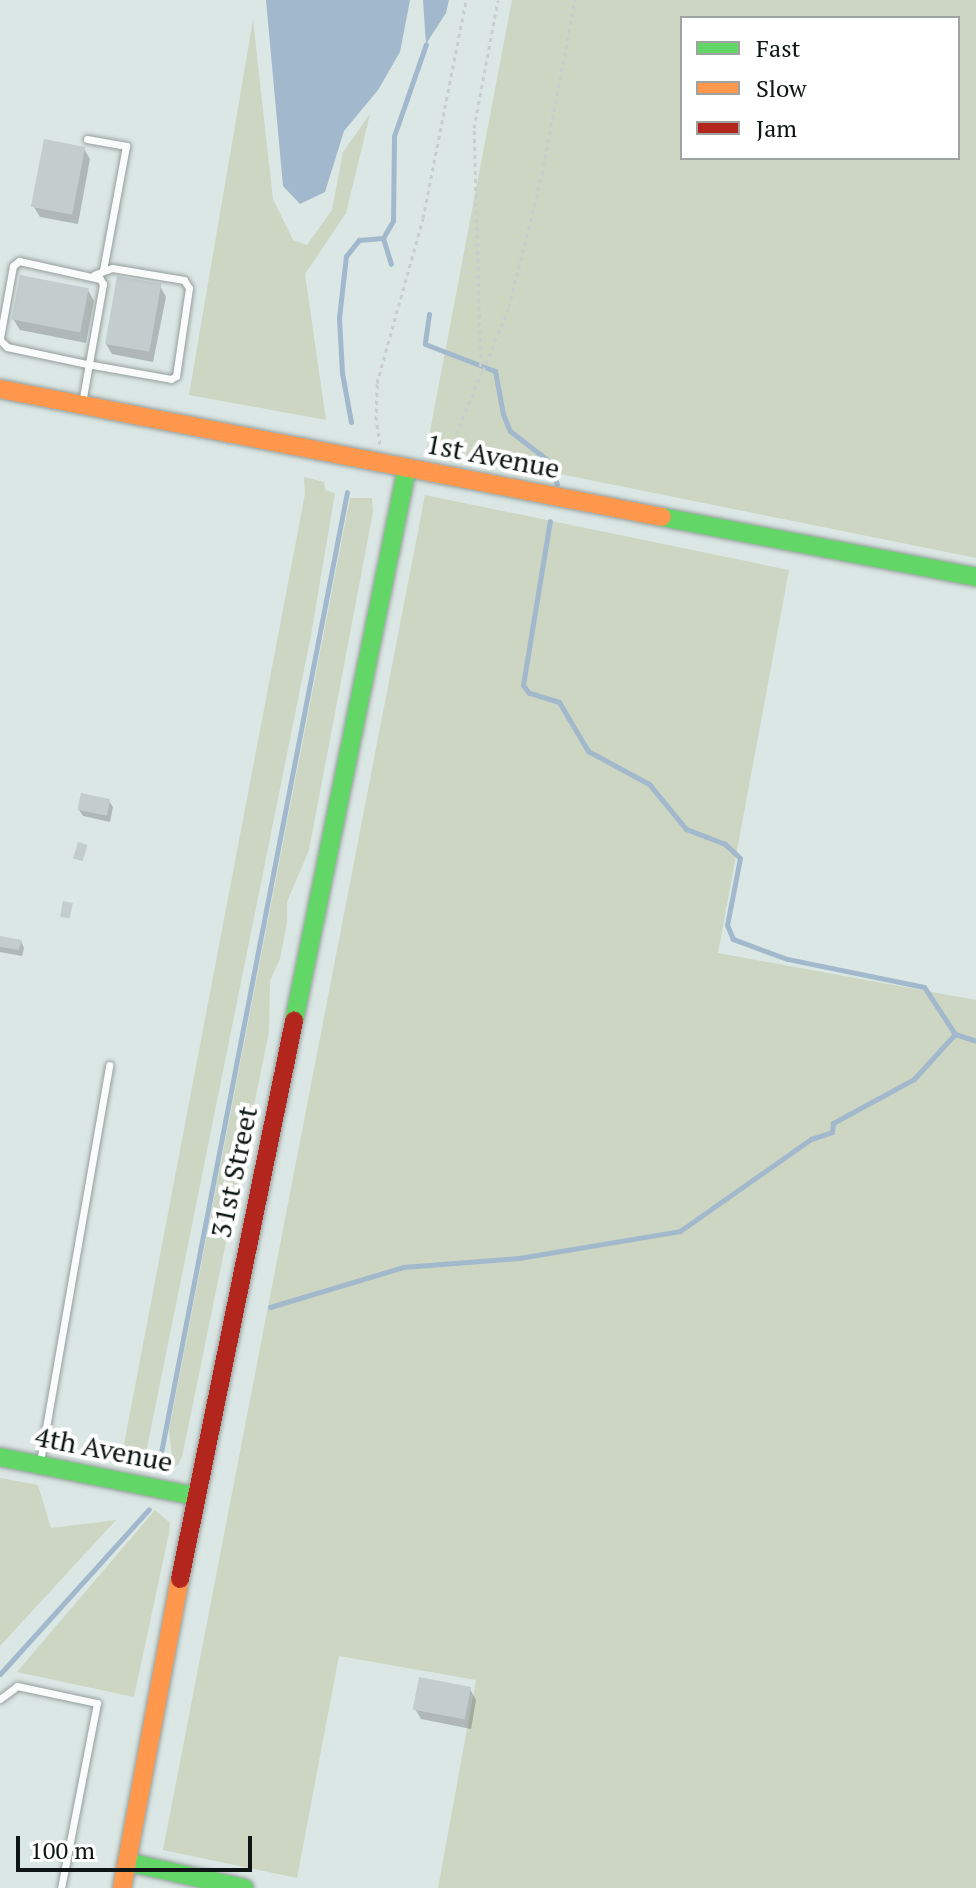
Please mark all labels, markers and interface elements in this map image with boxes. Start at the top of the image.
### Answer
legend [680,16,960,160]
text: Fast [756,32,800,64]
text: Slow [756,72,807,104]
text: Jam [756,112,797,144]
street label: 1st Avenue [423,427,563,485]
street label: 31st Street [204,1103,264,1241]
street label: 4th Avenue [32,1419,176,1479]
scale bar [20,1820,256,1870]
text: 100 m [30,1834,95,1866]

